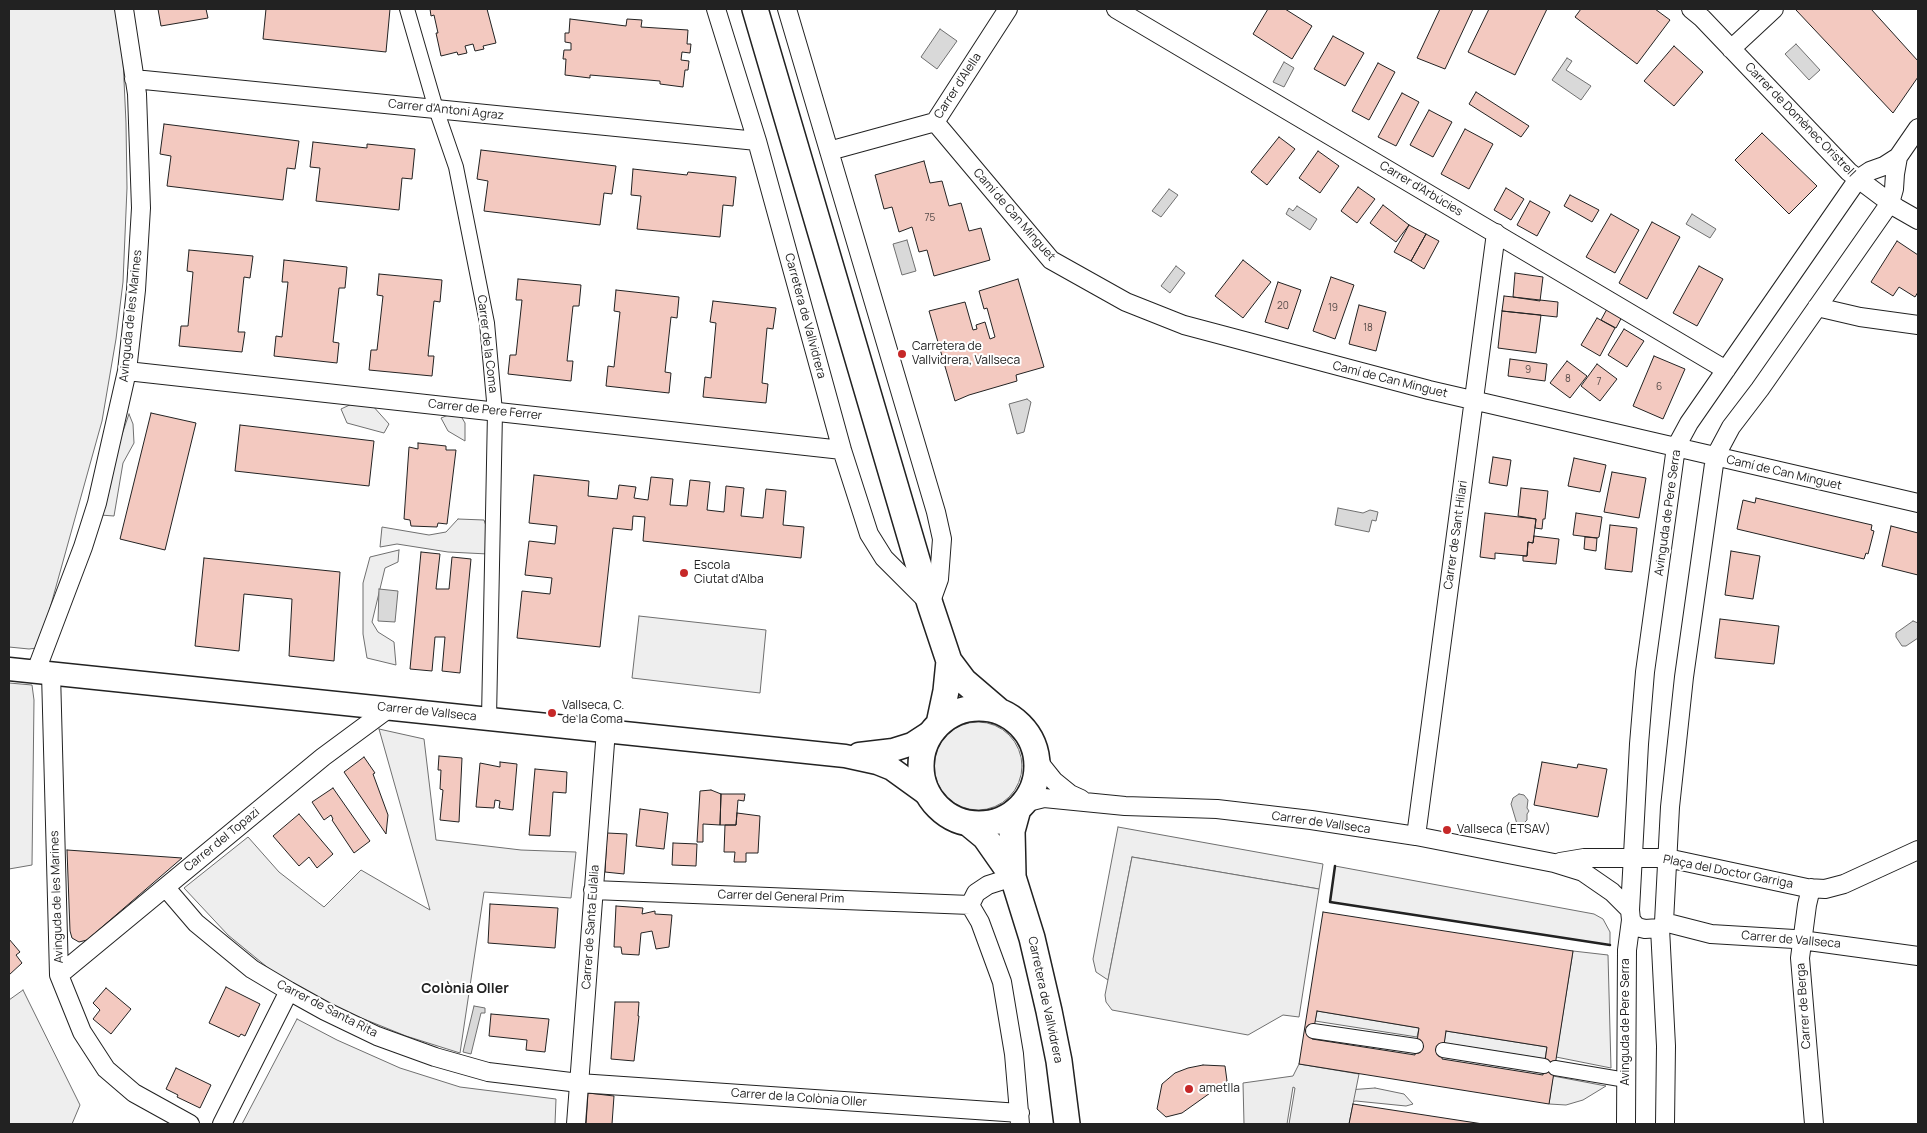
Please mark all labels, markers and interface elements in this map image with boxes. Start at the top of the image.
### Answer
street label: Carrer d'Alella [931,50,985,122]
street label: Carrer de Domènec Oristrell [1742,60,1858,180]
street label: Carrer d'Antoni Agraz [387,97,505,123]
street label: Carrer d'Arbúcies [1377,158,1465,220]
street label: Camí de Can Minguet [970,166,1058,264]
house number: 75 [925,212,935,224]
street label: Avinguda de les Marines [117,249,145,383]
street label: Carretera de Vallvidrera [781,252,829,380]
street label: Carrer de la Coma [474,294,500,394]
house number: 20 [1277,300,1289,312]
house number: 19 [1328,302,1338,314]
house number: 18 [1363,322,1373,334]
place label: Carretera de Vallvidrera, Vallseca [912,340,1020,368]
marker: Carretera de Vallvidrera, Vallseca [896,348,908,360]
street label: Camí de Can Minguet [1331,359,1449,401]
house number: 9 [1525,364,1531,376]
house number: 8 [1565,373,1571,385]
house number: 7 [1596,376,1602,388]
house number: 6 [1656,381,1662,393]
street label: Carrer de Pere Ferrer [427,397,543,423]
street label: Avinguda de Pere Serra [1652,449,1684,577]
street label: Camí de Can Minguet [1725,453,1843,493]
street label: Carrer de Sant Hilari [1441,480,1471,590]
place label: Escola Ciutat d'Alba [694,559,764,587]
marker: Escola Ciutat d'Alba [678,567,690,579]
place label: Vallseca, C. de la Coma [562,699,624,727]
street label: Carrer de Vallseca [377,700,477,724]
marker: Vallseca, C. de la Coma [546,707,558,719]
street label: Carrer del Topazi [181,805,263,875]
street label: Carrer de Vallseca [1271,809,1371,837]
place label: Vallseca (ETSAV) [1457,823,1551,837]
marker: Vallseca (ETSAV) [1441,824,1453,836]
street label: Avinguda de les Marines [47,830,67,964]
street label: Plaça del Doctor Garriga [1662,852,1794,892]
street label: Carrer de Santa Eulàlia [579,864,603,990]
street label: Carrer del General Prim [717,888,845,906]
street label: Carrer de Vallseca [1741,928,1841,952]
street label: Carretera de Vallvidrera [1025,935,1065,1065]
street label: Avinguda de Pere Serra [1619,958,1633,1086]
street label: Carrer de Berga [1794,962,1814,1050]
street label: Carrer de Santa Rita [274,977,380,1041]
district label: Colònia Oller [421,981,509,997]
place label: ametlla [1199,1082,1240,1096]
marker: ametlla [1183,1083,1195,1095]
street label: Carrer de la Colònia Oller [731,1086,867,1110]

